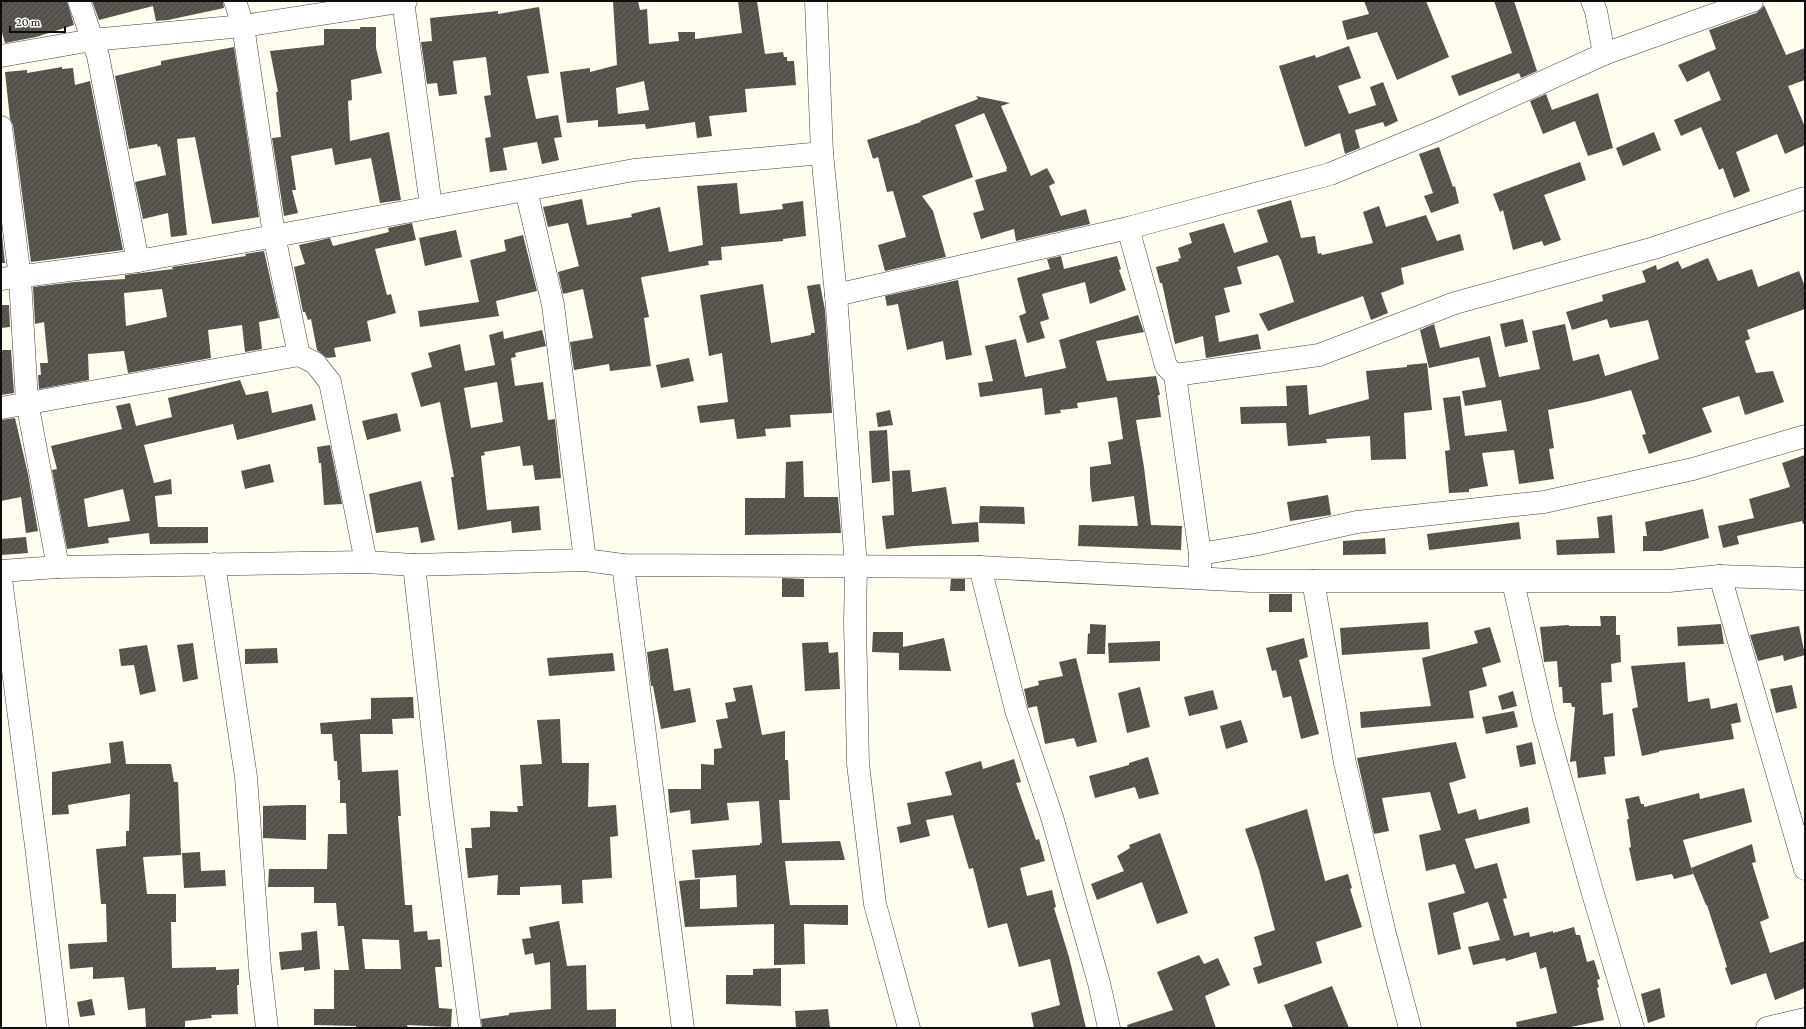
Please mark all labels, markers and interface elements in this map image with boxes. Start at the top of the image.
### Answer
scale bar [10,8,65,34]
text: 20 m [16,15,41,29]

